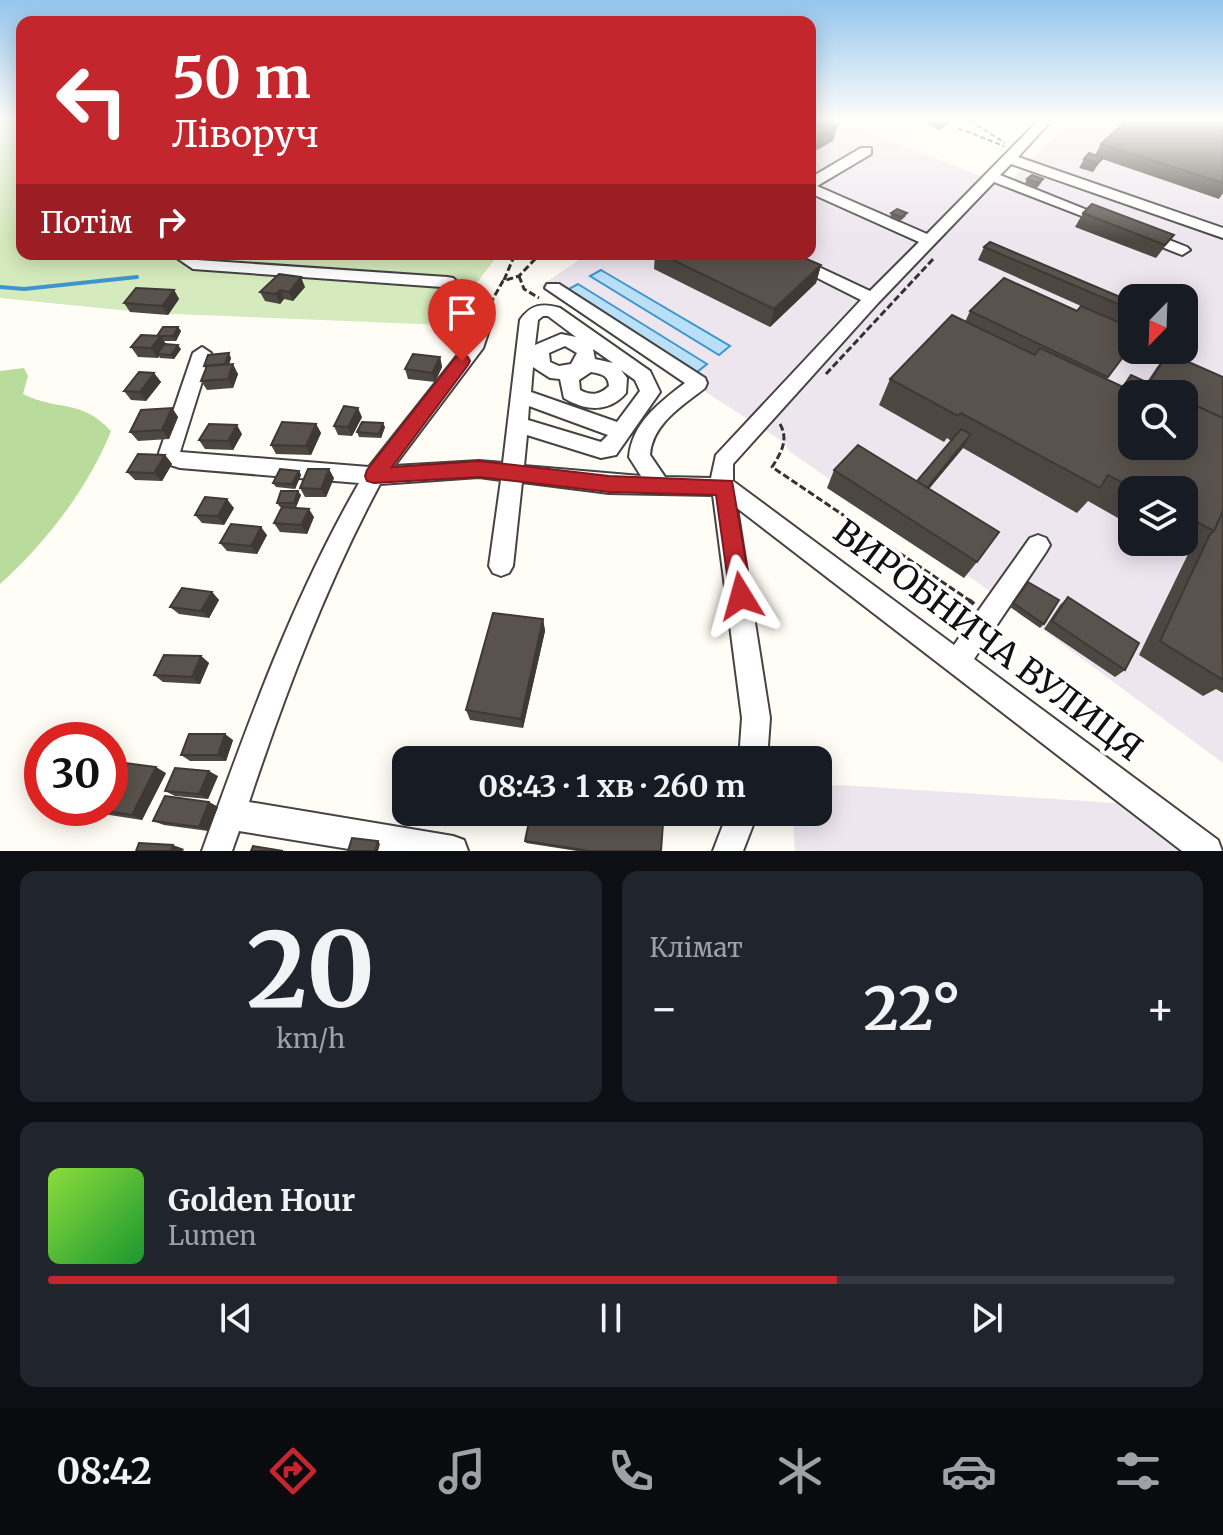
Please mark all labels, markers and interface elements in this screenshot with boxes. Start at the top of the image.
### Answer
text: 50 m [172,43,311,113]
icon: left [40,48,144,152]
text: Ліворуч [172,112,319,157]
icon: right [149,200,193,244]
text: Потім [40,203,133,241]
pin [428,279,496,361]
north arrow [1118,284,1198,364]
map controls [1118,284,1198,556]
icon: arrive [440,291,484,335]
button: search [1118,380,1198,460]
button: layers [1118,476,1198,556]
street label: ВИРОБНИЧА ВУЛИЦЯ [825,510,1151,770]
position arrow [699,554,783,638]
speed limit sign: 30 [24,722,128,826]
text: 08:43 · 1 хв · 260 m [478,767,746,805]
text: 20 [246,905,375,1035]
text: Клімат [650,931,743,964]
text: 22° [864,971,961,1046]
text: − [650,981,679,1036]
text: + [1146,981,1175,1036]
text: km/h [276,1022,345,1055]
text: Golden Hour [168,1181,355,1219]
text: Lumen [168,1219,257,1252]
icon: previous [214,1296,258,1340]
icon: pause [589,1296,633,1340]
icon: next [965,1296,1009,1340]
icon: directions [265,1443,321,1499]
icon: music [434,1443,490,1499]
icon: phone [603,1443,659,1499]
icon: climate [772,1443,828,1499]
icon: car [941,1443,997,1499]
icon: filters [1110,1443,1166,1499]
text: 08:42 [57,1449,152,1494]

